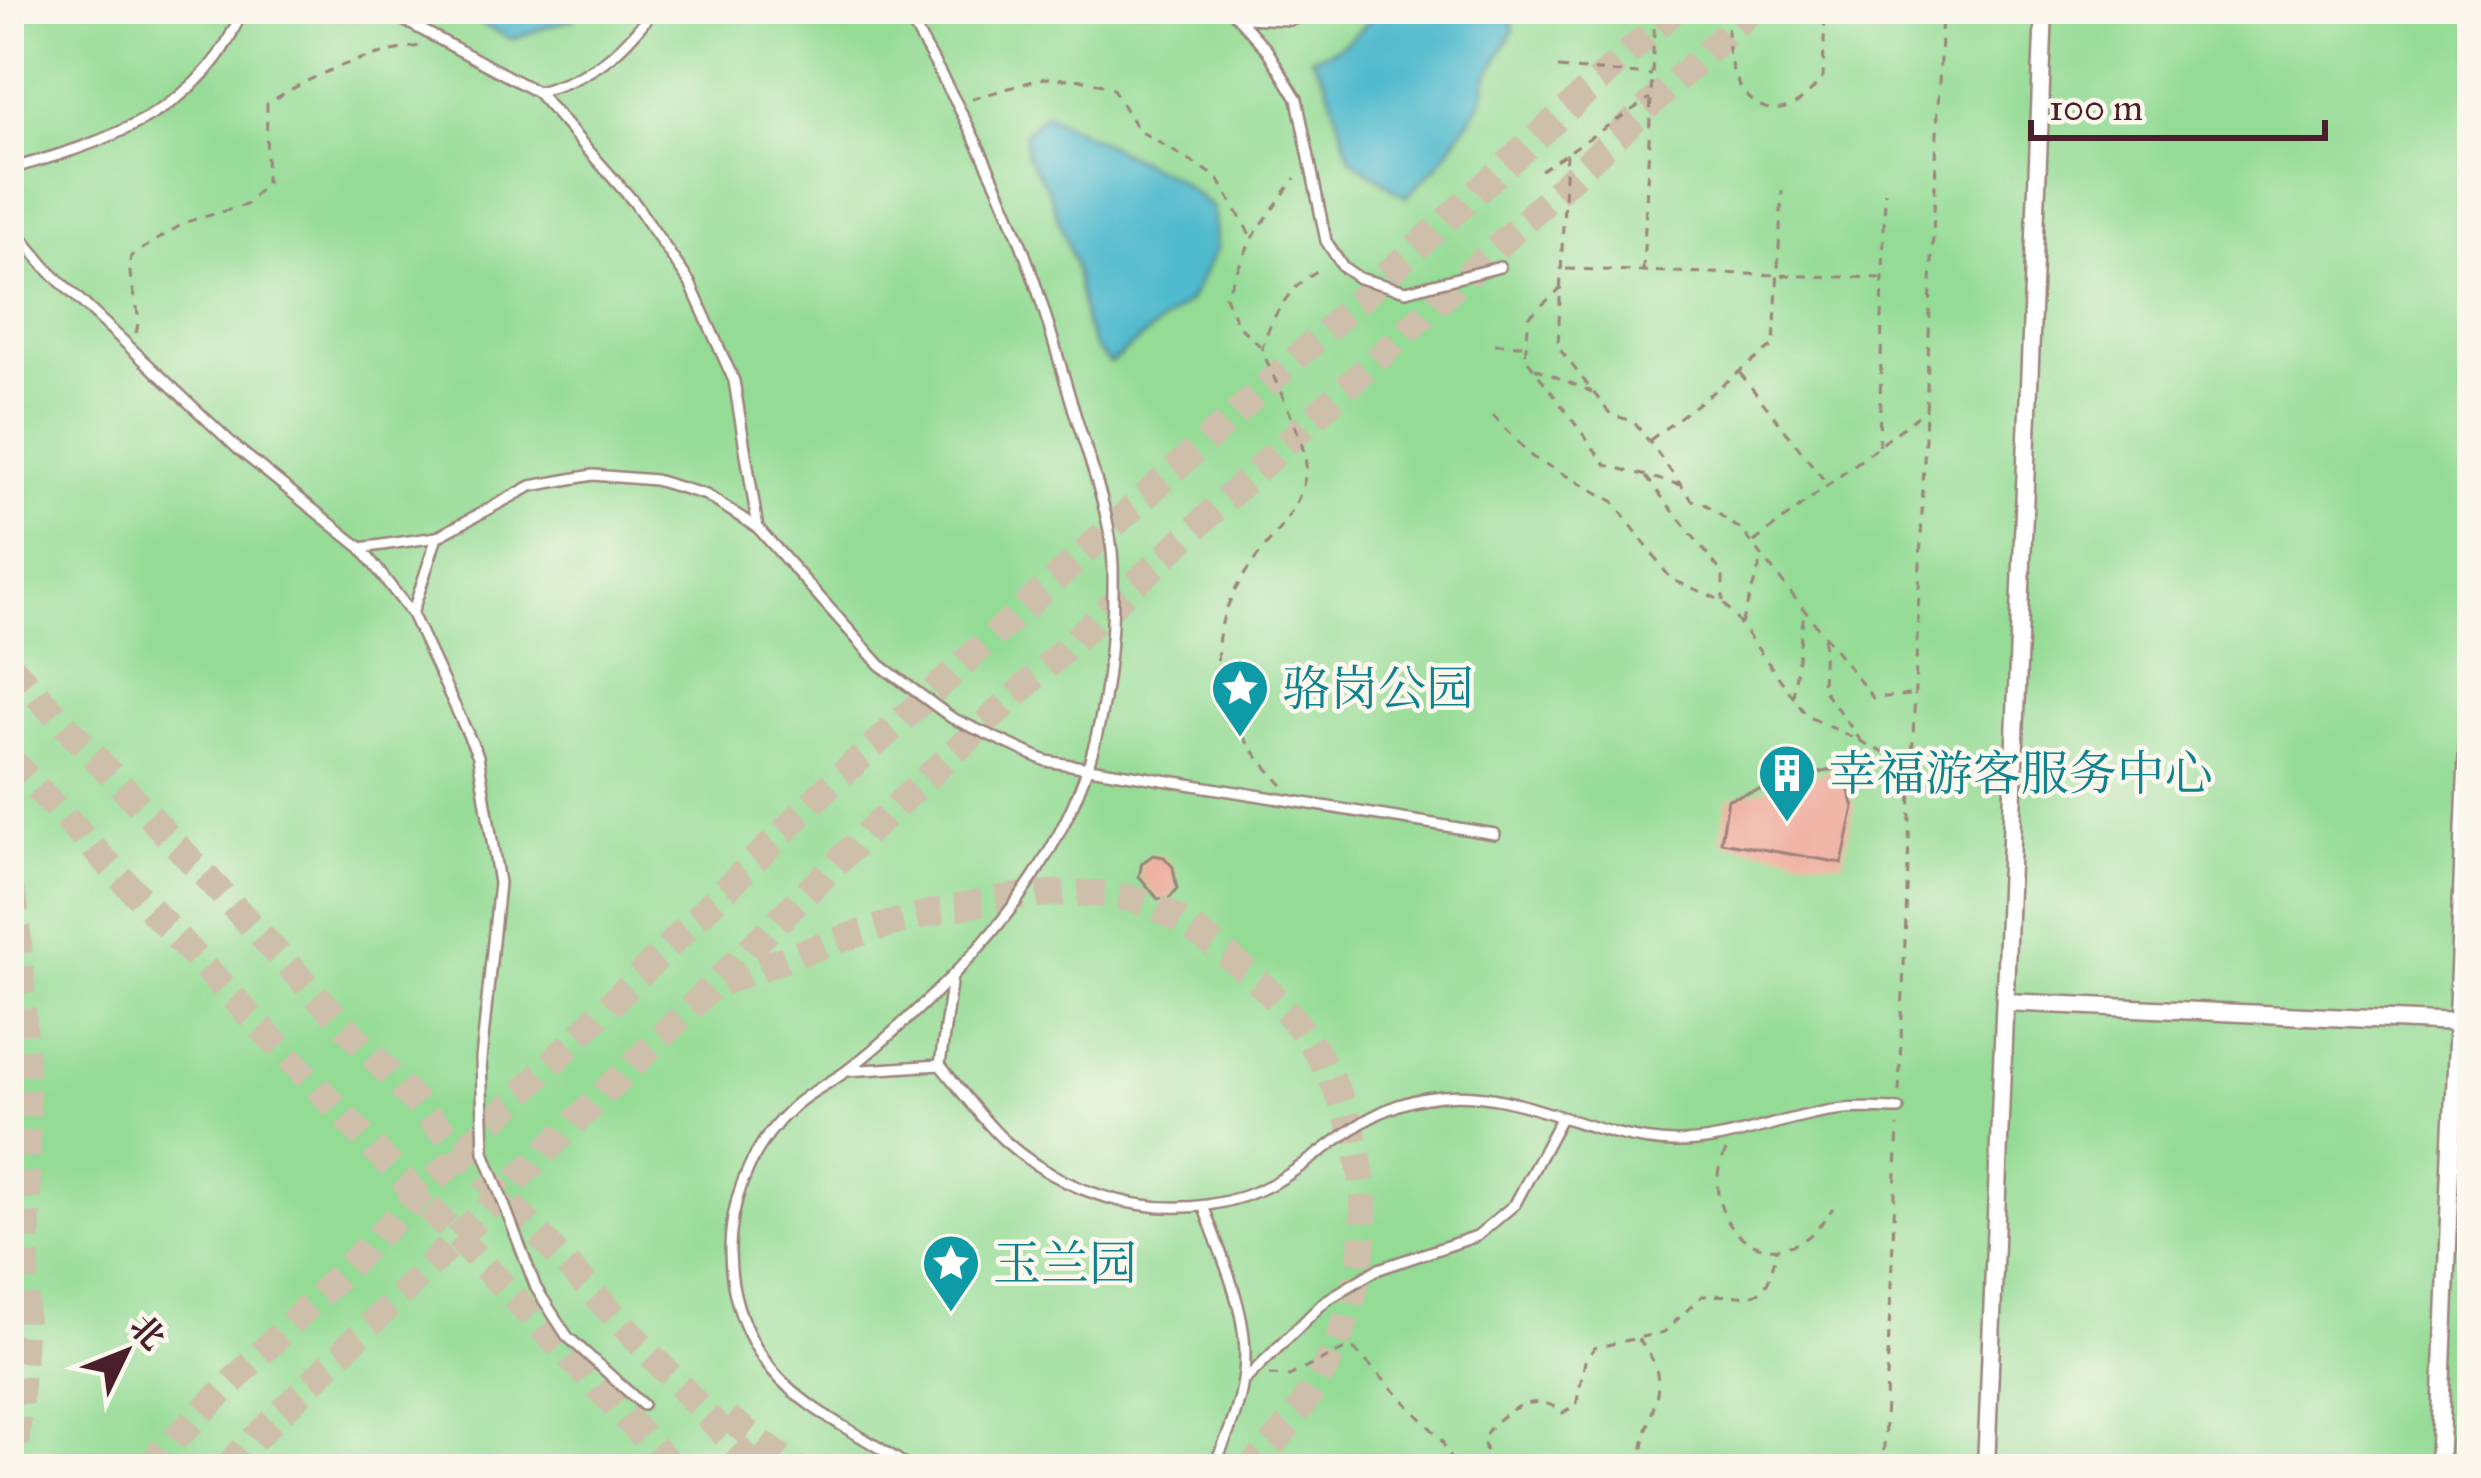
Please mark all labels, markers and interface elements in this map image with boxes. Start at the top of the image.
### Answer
scale bar [2031,66,2325,140]
text: 100 m [2049,86,2143,130]
place icon: 骆岗公园 [1209,657,1271,739]
place label: 骆岗公园 [1282,659,1474,718]
building icon: 幸福游客服务中心 [1756,742,1818,824]
place label: 幸福游客服务中心 [1829,744,2213,803]
place icon: 玉兰园 [920,1232,982,1314]
place label: 玉兰园 [993,1234,1137,1293]
north arrow [66,1292,186,1412]
text: 北 [121,1307,173,1358]

